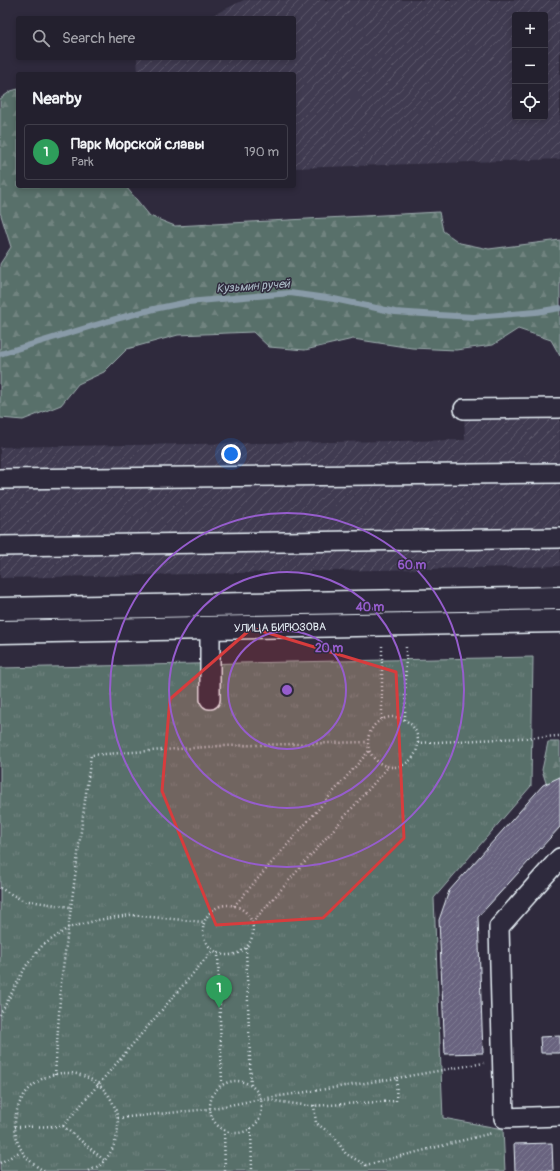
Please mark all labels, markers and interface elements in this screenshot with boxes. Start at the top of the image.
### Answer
map controls [512,12,548,120]
button: + [512,12,548,48]
search box [16,16,296,60]
icon: search [30,27,52,49]
text: Search here [62,29,135,48]
button: − [512,48,548,84]
button: locate [512,84,548,120]
text: Nearby [32,88,81,109]
text: Парк Морской славы [71,135,204,154]
text: 1 [43,144,49,160]
text: 190 m [244,144,279,160]
text: Park [71,154,94,170]
water label: Кузьмин ручей [216,276,292,297]
your location [221,444,241,464]
text: 60 m [398,558,427,573]
text: 40 m [355,600,385,615]
street label: УЛИЦА БИРЮЗОВА [234,620,326,635]
text: 20 m [315,641,343,656]
centre of rings [280,683,294,697]
pin: 1 [206,975,232,1008]

